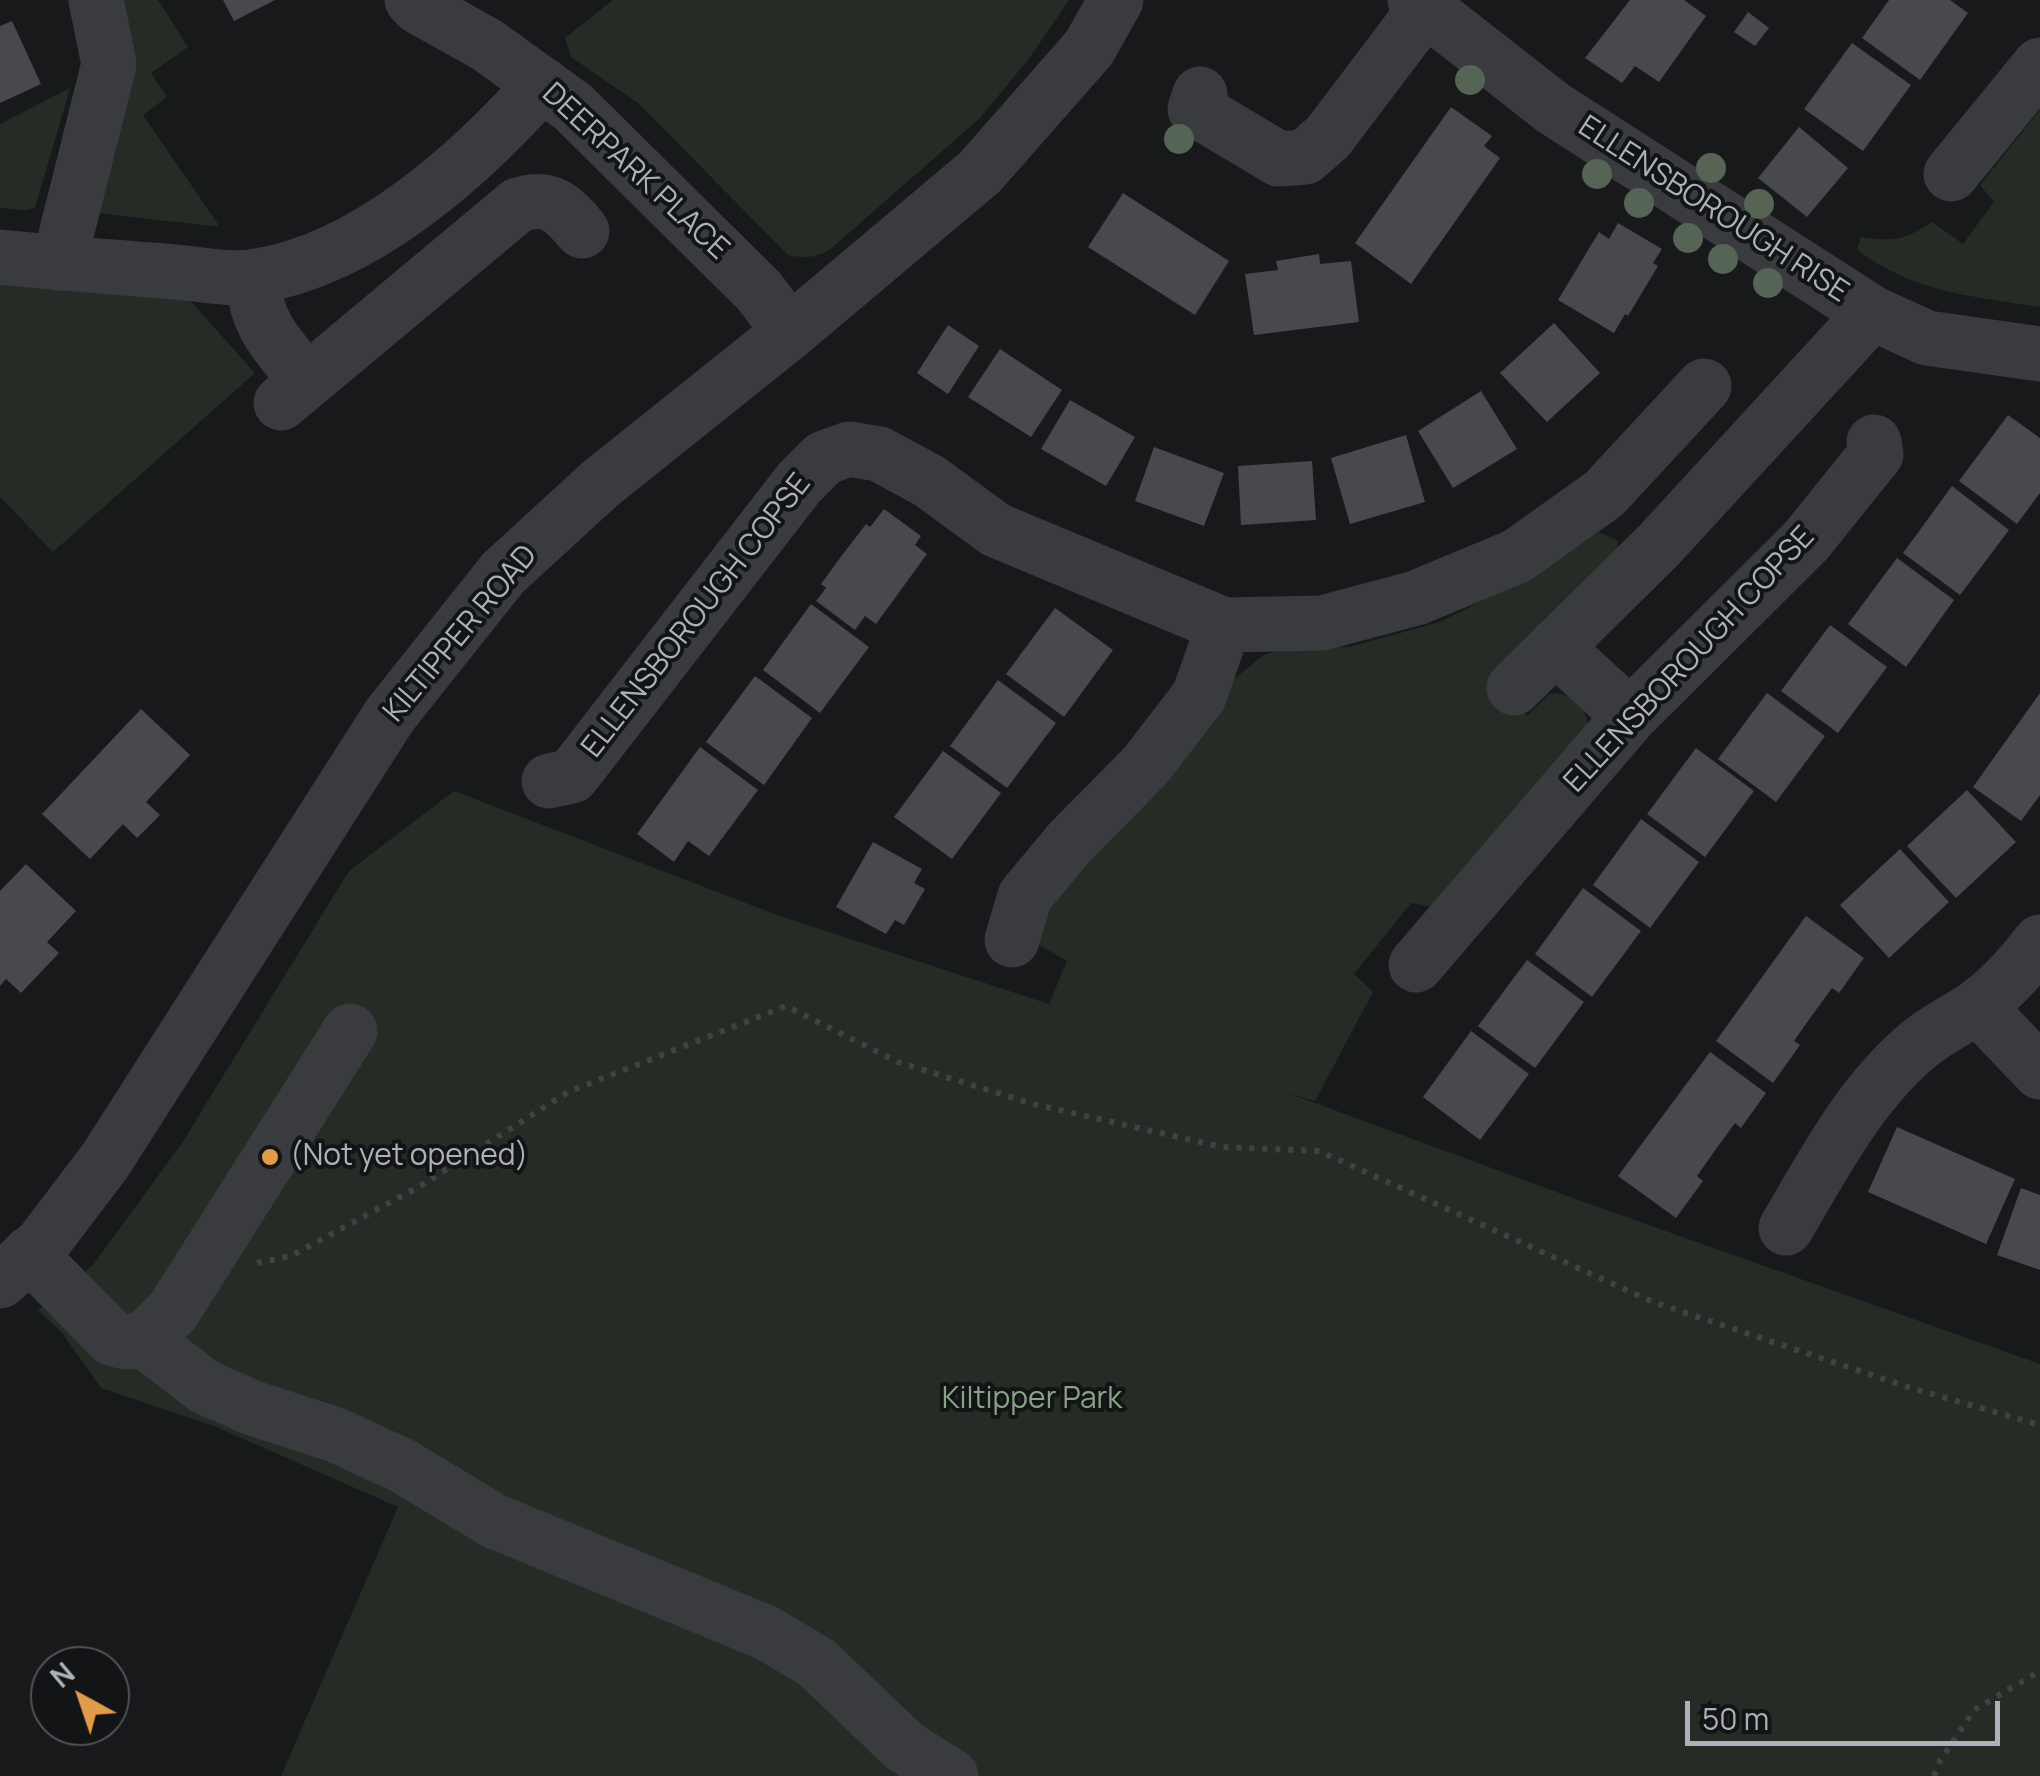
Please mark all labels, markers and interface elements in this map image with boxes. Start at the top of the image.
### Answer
street label: DEERPARK PLACE [534,76,736,268]
street label: ELLENSBOROUGH RISE [1571,109,1855,311]
street label: ELLENSBOROUGH COPSE [575,467,819,765]
street label: ELLENSBOROUGH COPSE [1557,520,1823,800]
street label: KILTIPPER ROAD [377,538,545,730]
place label: (Not yet opened) [290,1139,528,1175]
marker: (Not yet opened) [259,1146,281,1168]
park label: Kiltipper Park [942,1382,1122,1418]
north arrow [30,1646,130,1746]
text: N [42,1654,82,1696]
scale bar [1690,1681,2005,1743]
text: 50 m [1702,1698,1769,1739]

